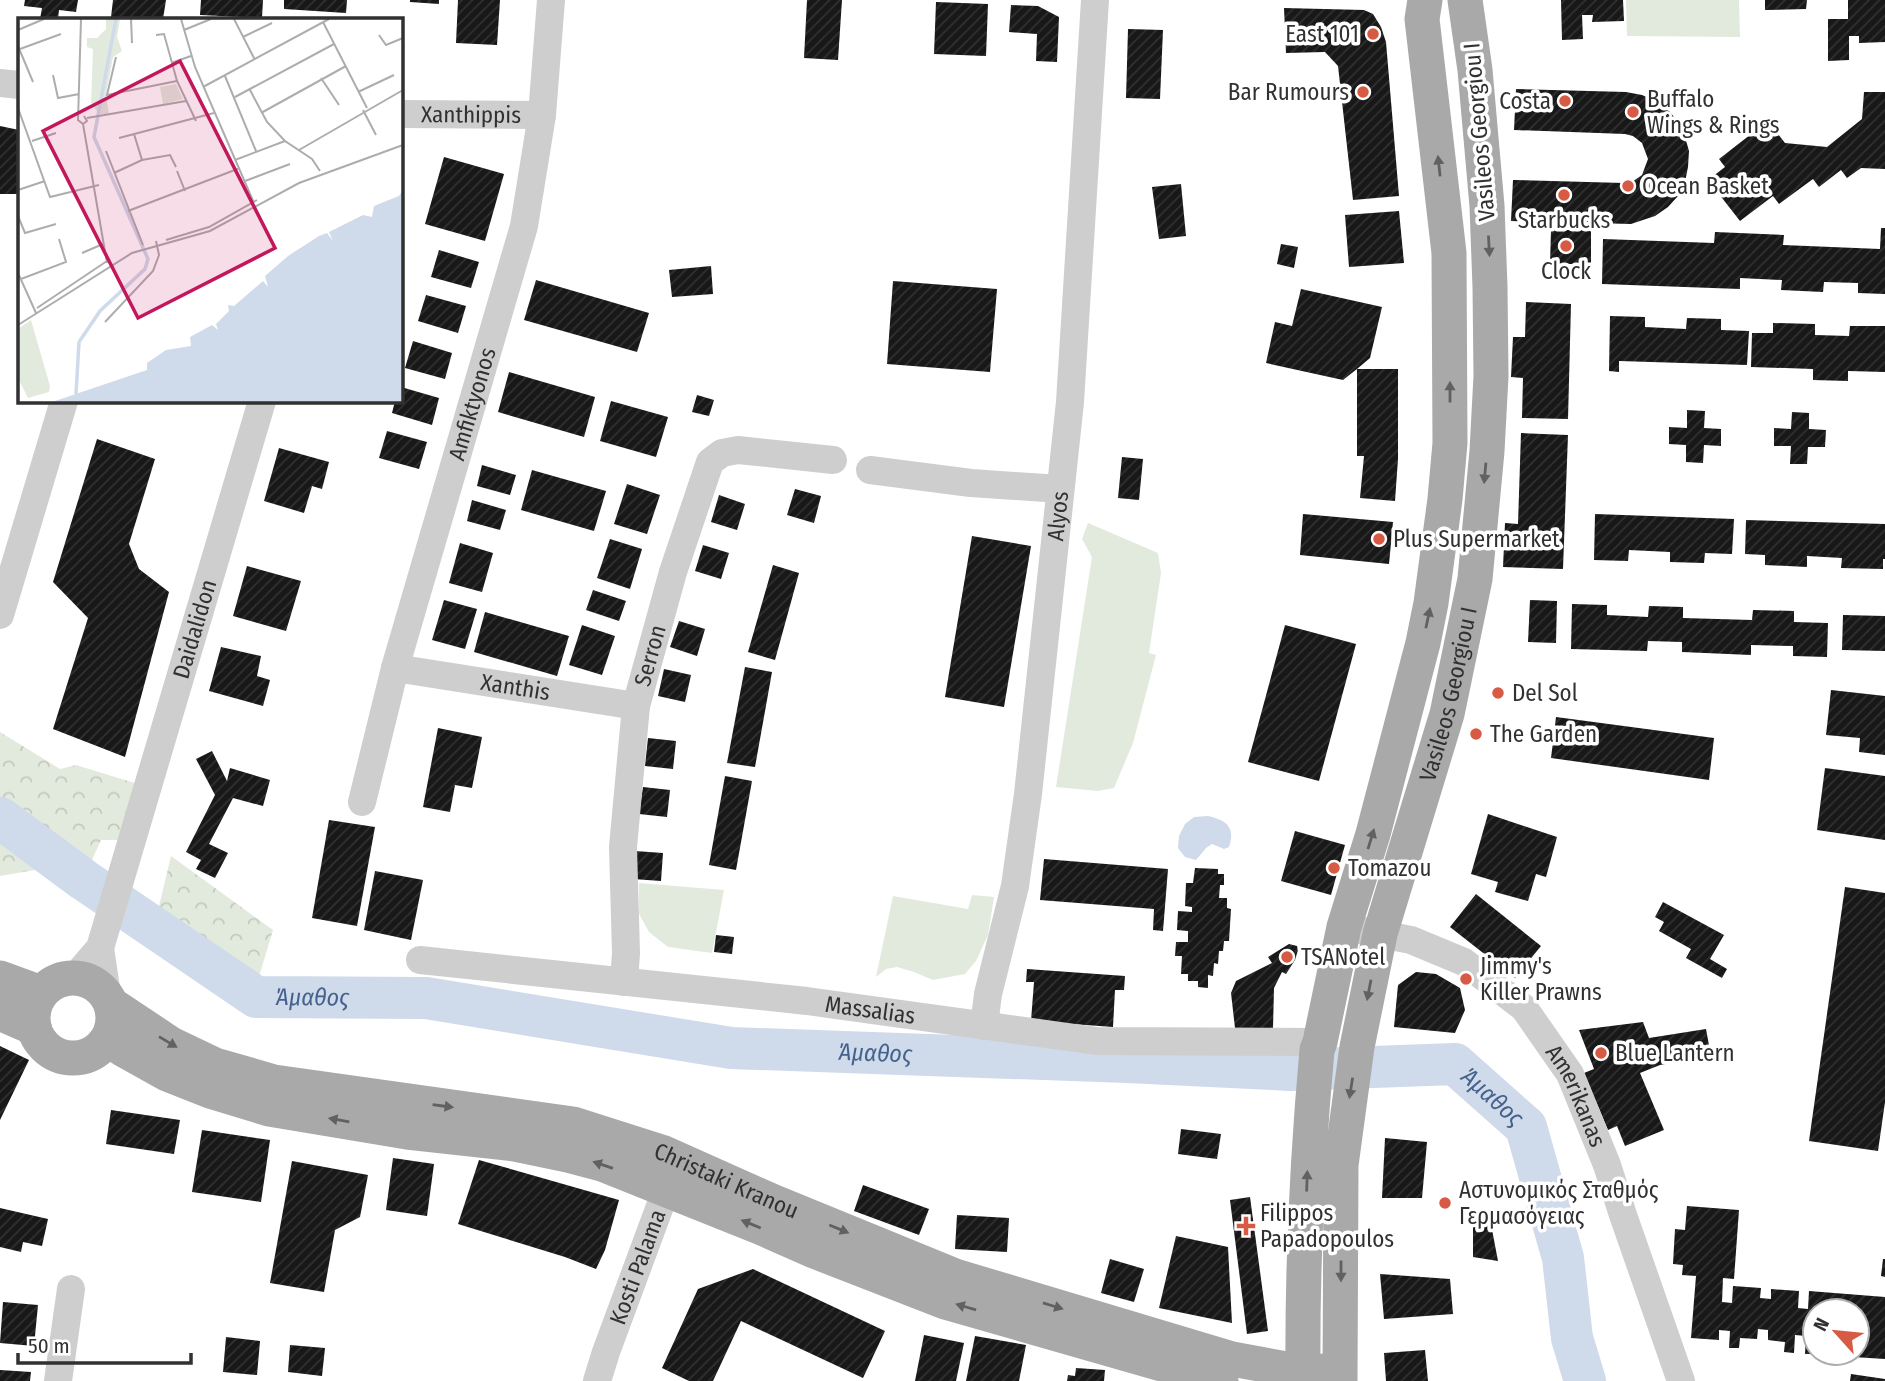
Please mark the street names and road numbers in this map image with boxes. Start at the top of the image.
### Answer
street label: Vasileos Georgiou I [1457,42,1501,222]
street label: Xanthippis [421,100,521,129]
street label: Amfiktyonos [442,344,502,464]
street label: Alyos [1041,490,1074,542]
street label: Daidalidon [167,576,222,682]
street label: Vasileos Georgiou I [1413,604,1483,785]
street label: Serron [628,622,672,689]
street label: Xanthis [479,668,552,706]
street label: Massalias [823,990,917,1030]
street label: Amerikanas [1540,1039,1612,1151]
street label: Christaki Kranou [651,1137,803,1225]
street label: Kosti Palama [603,1206,672,1328]

